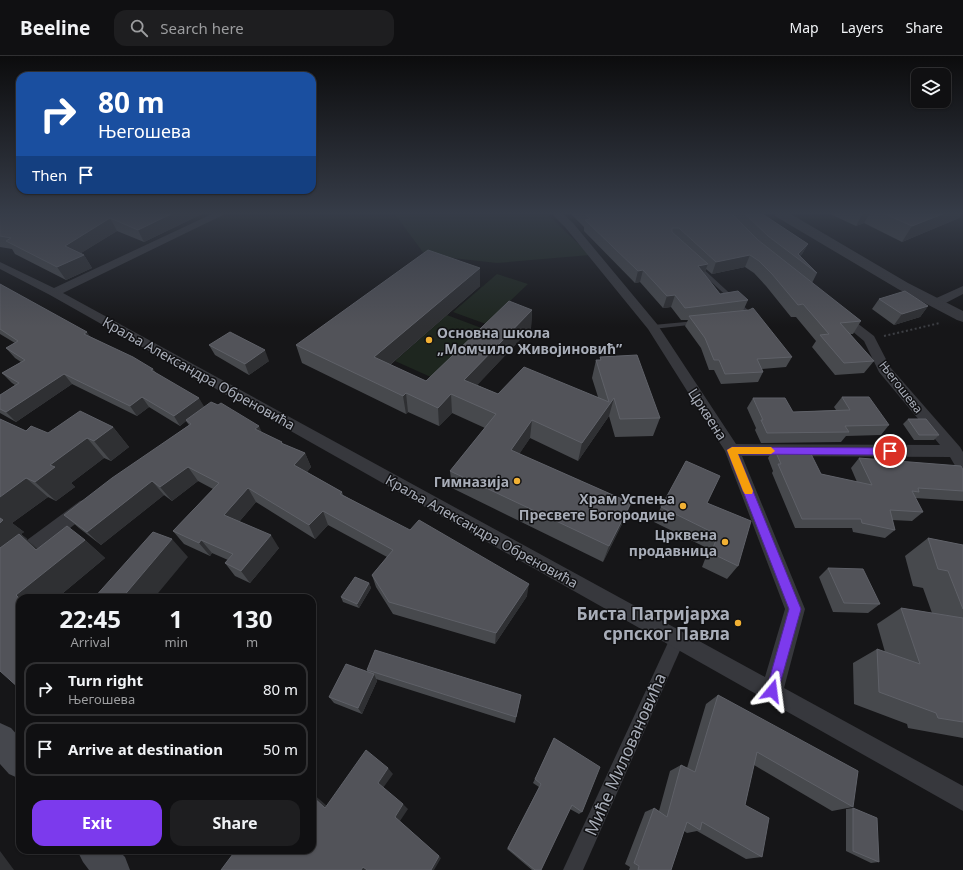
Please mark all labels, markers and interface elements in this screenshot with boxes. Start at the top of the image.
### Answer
search box [114,10,394,46]
text: Beeline [20,15,90,41]
icon: search [128,17,150,39]
text: Search here [160,18,244,38]
text: Map [790,18,819,37]
text: Layers [841,18,883,37]
text: Share [905,18,943,37]
map controls [911,68,951,108]
button: layers [911,68,951,108]
text: 80 m [98,83,165,121]
icon: right [32,88,84,140]
text: Његошева [98,119,191,143]
icon: arrive [75,164,97,186]
text: Then [32,165,67,185]
street label: Краља Александра Обреновића [99,312,299,434]
place label: Основна школа „Момчило Живојиновић” [437,323,623,358]
marker: Основна школа „Момчило Живојиновић” [424,335,434,345]
street label: Његошева [875,357,927,417]
street label: Црквена [684,384,732,444]
pin [873,434,907,468]
icon: arrive [879,440,901,462]
street label: Краља Александра Обреновића [382,470,582,592]
place label: Гимназија [434,472,509,491]
marker: Гимназија [512,476,522,486]
place label: Храм Успења Пресвете Богородице [519,489,675,524]
marker: Храм Успења Пресвете Богородице [678,501,688,511]
place label: Црквена продавница [629,525,717,560]
marker: Црквена продавница [720,537,730,547]
text: 22:45 [59,602,121,635]
text: 1 [169,602,183,635]
text: 130 [231,602,273,635]
place label: Биста Патријарха српског Павла [576,602,730,645]
marker: Биста Патријарха српског Павла [733,618,743,628]
text: Arrival [70,633,110,651]
text: min [164,633,188,651]
text: m [246,633,258,651]
street label: Миће Миловановића [579,669,671,839]
text: Turn right [68,670,143,690]
position arrow [751,670,793,712]
icon: right [34,678,56,700]
text: 80 m [263,679,298,699]
text: Његошева [68,690,135,708]
icon: arrive [34,738,56,760]
text: Arrive at destination [68,739,223,759]
text: 50 m [263,739,298,759]
button: Exit [32,800,162,846]
button: Share [170,800,300,846]

